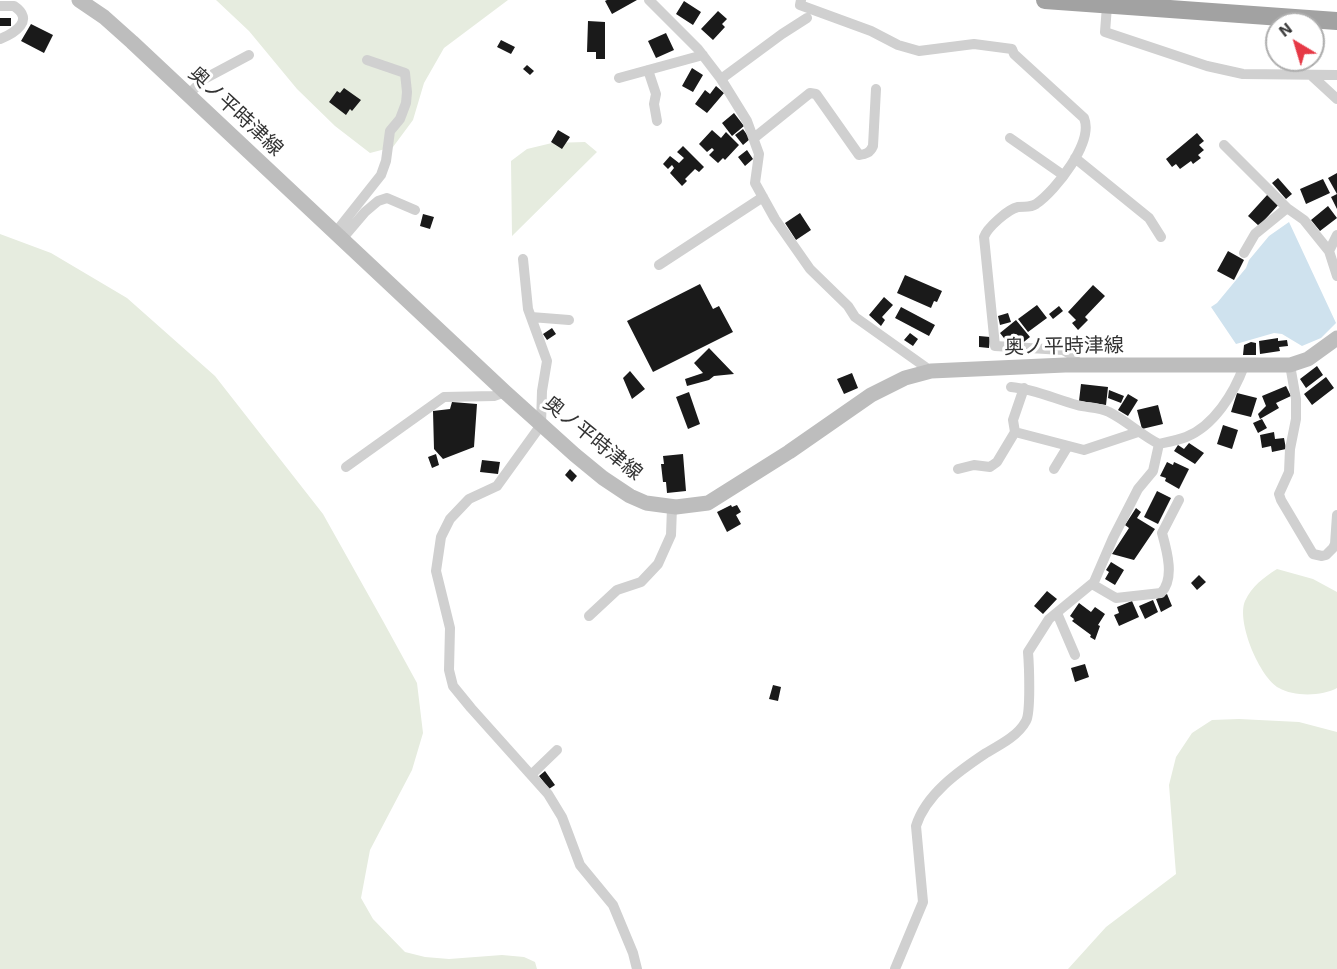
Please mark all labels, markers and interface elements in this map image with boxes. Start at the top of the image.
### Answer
north arrow [1265,12,1325,72]
text: N [1274,18,1295,40]
street label: 奥ノ平時津線 [184,61,288,161]
street label: 奥ノ平時津線 [1004,333,1124,359]
street label: 奥ノ平時津線 [539,391,647,485]

